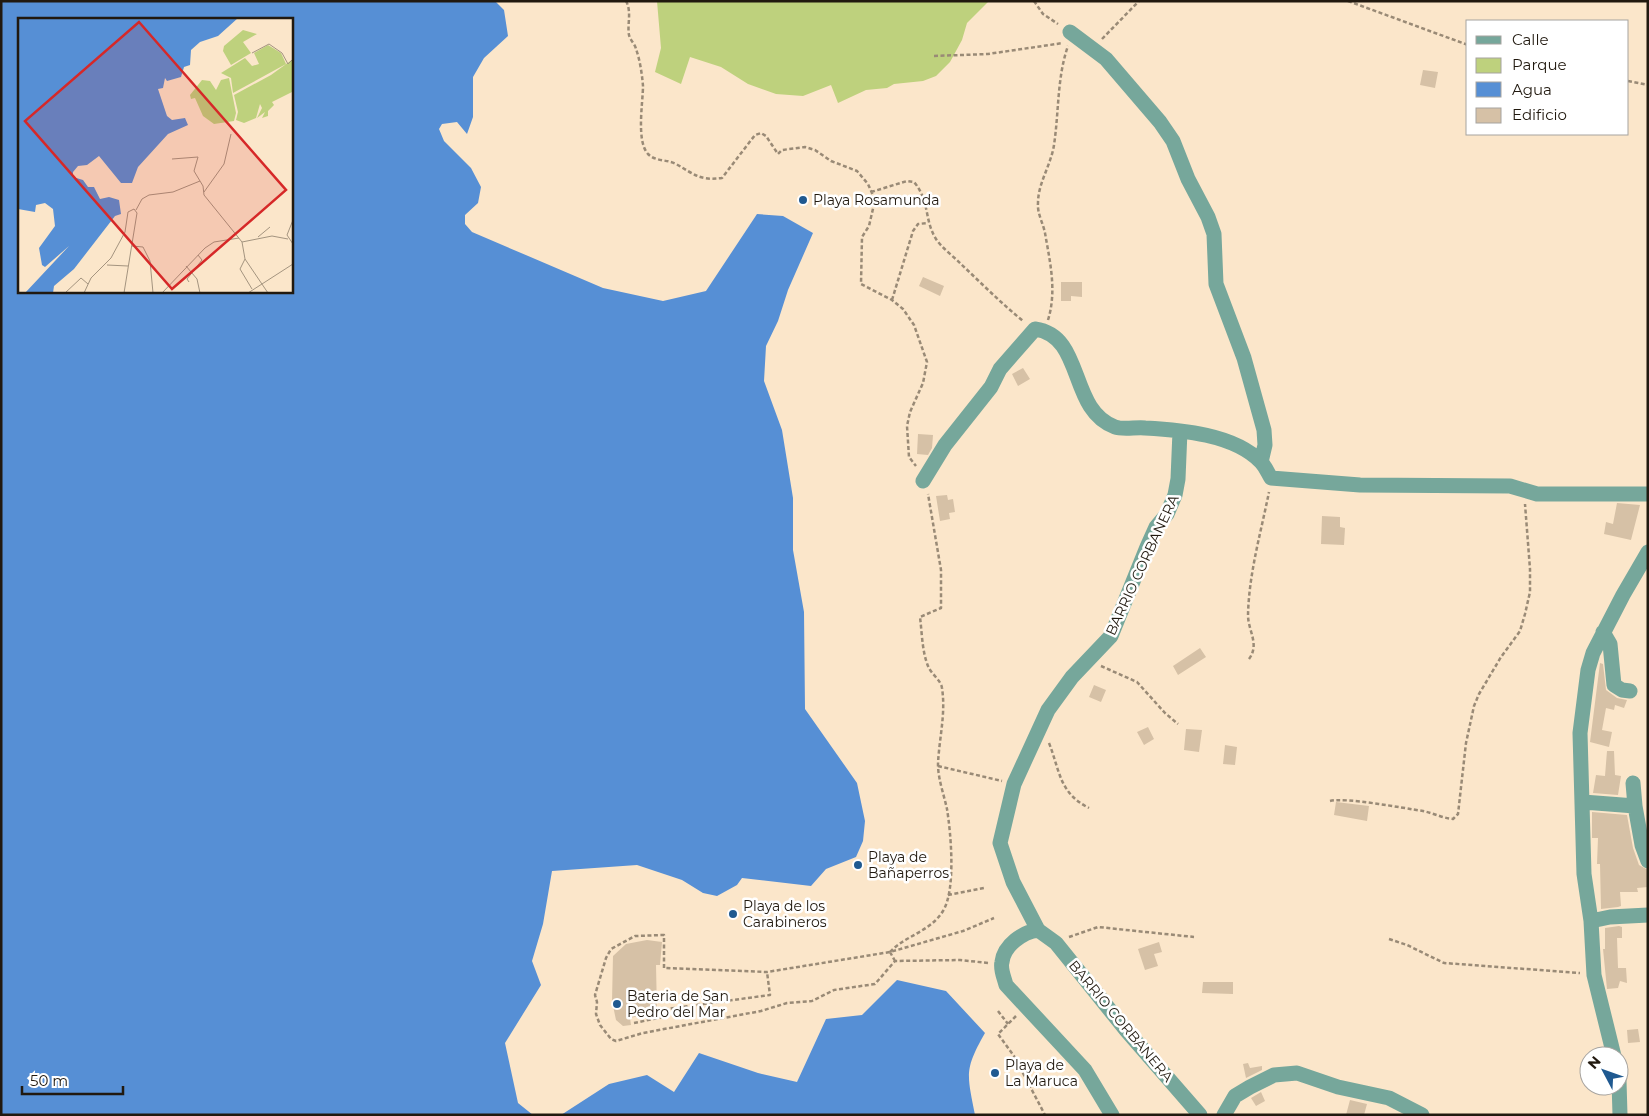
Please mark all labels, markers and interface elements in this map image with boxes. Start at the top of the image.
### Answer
inset map [18,18,292,292]
legend [1466,20,1629,135]
text: Calle [1512,30,1549,49]
text: Parque [1512,55,1567,74]
text: Agua [1512,80,1552,99]
text: Edificio [1512,105,1567,124]
place label: Playa Rosamunda [813,191,940,209]
marker: Playa Rosamunda [797,194,809,206]
street label: BARRIO CORBANERA [1101,491,1183,638]
place label: Playa de Bañaperros [868,848,949,882]
marker: Playa de Bañaperros [852,859,864,871]
place label: Playa de los Carabineros [743,897,827,931]
marker: Playa de los Carabineros [727,908,739,920]
street label: BARRIO CORBANERA [1065,957,1178,1086]
place label: Bateria de San Pedro del Mar [627,987,729,1021]
marker: Bateria de San Pedro del Mar [611,998,623,1010]
north arrow [1579,1046,1629,1096]
text: N [1584,1052,1605,1073]
place label: Playa de La Maruca [1005,1056,1078,1090]
scale bar [22,1064,124,1096]
marker: Playa de La Maruca [989,1067,1001,1079]
text: 50 m [30,1071,68,1090]

